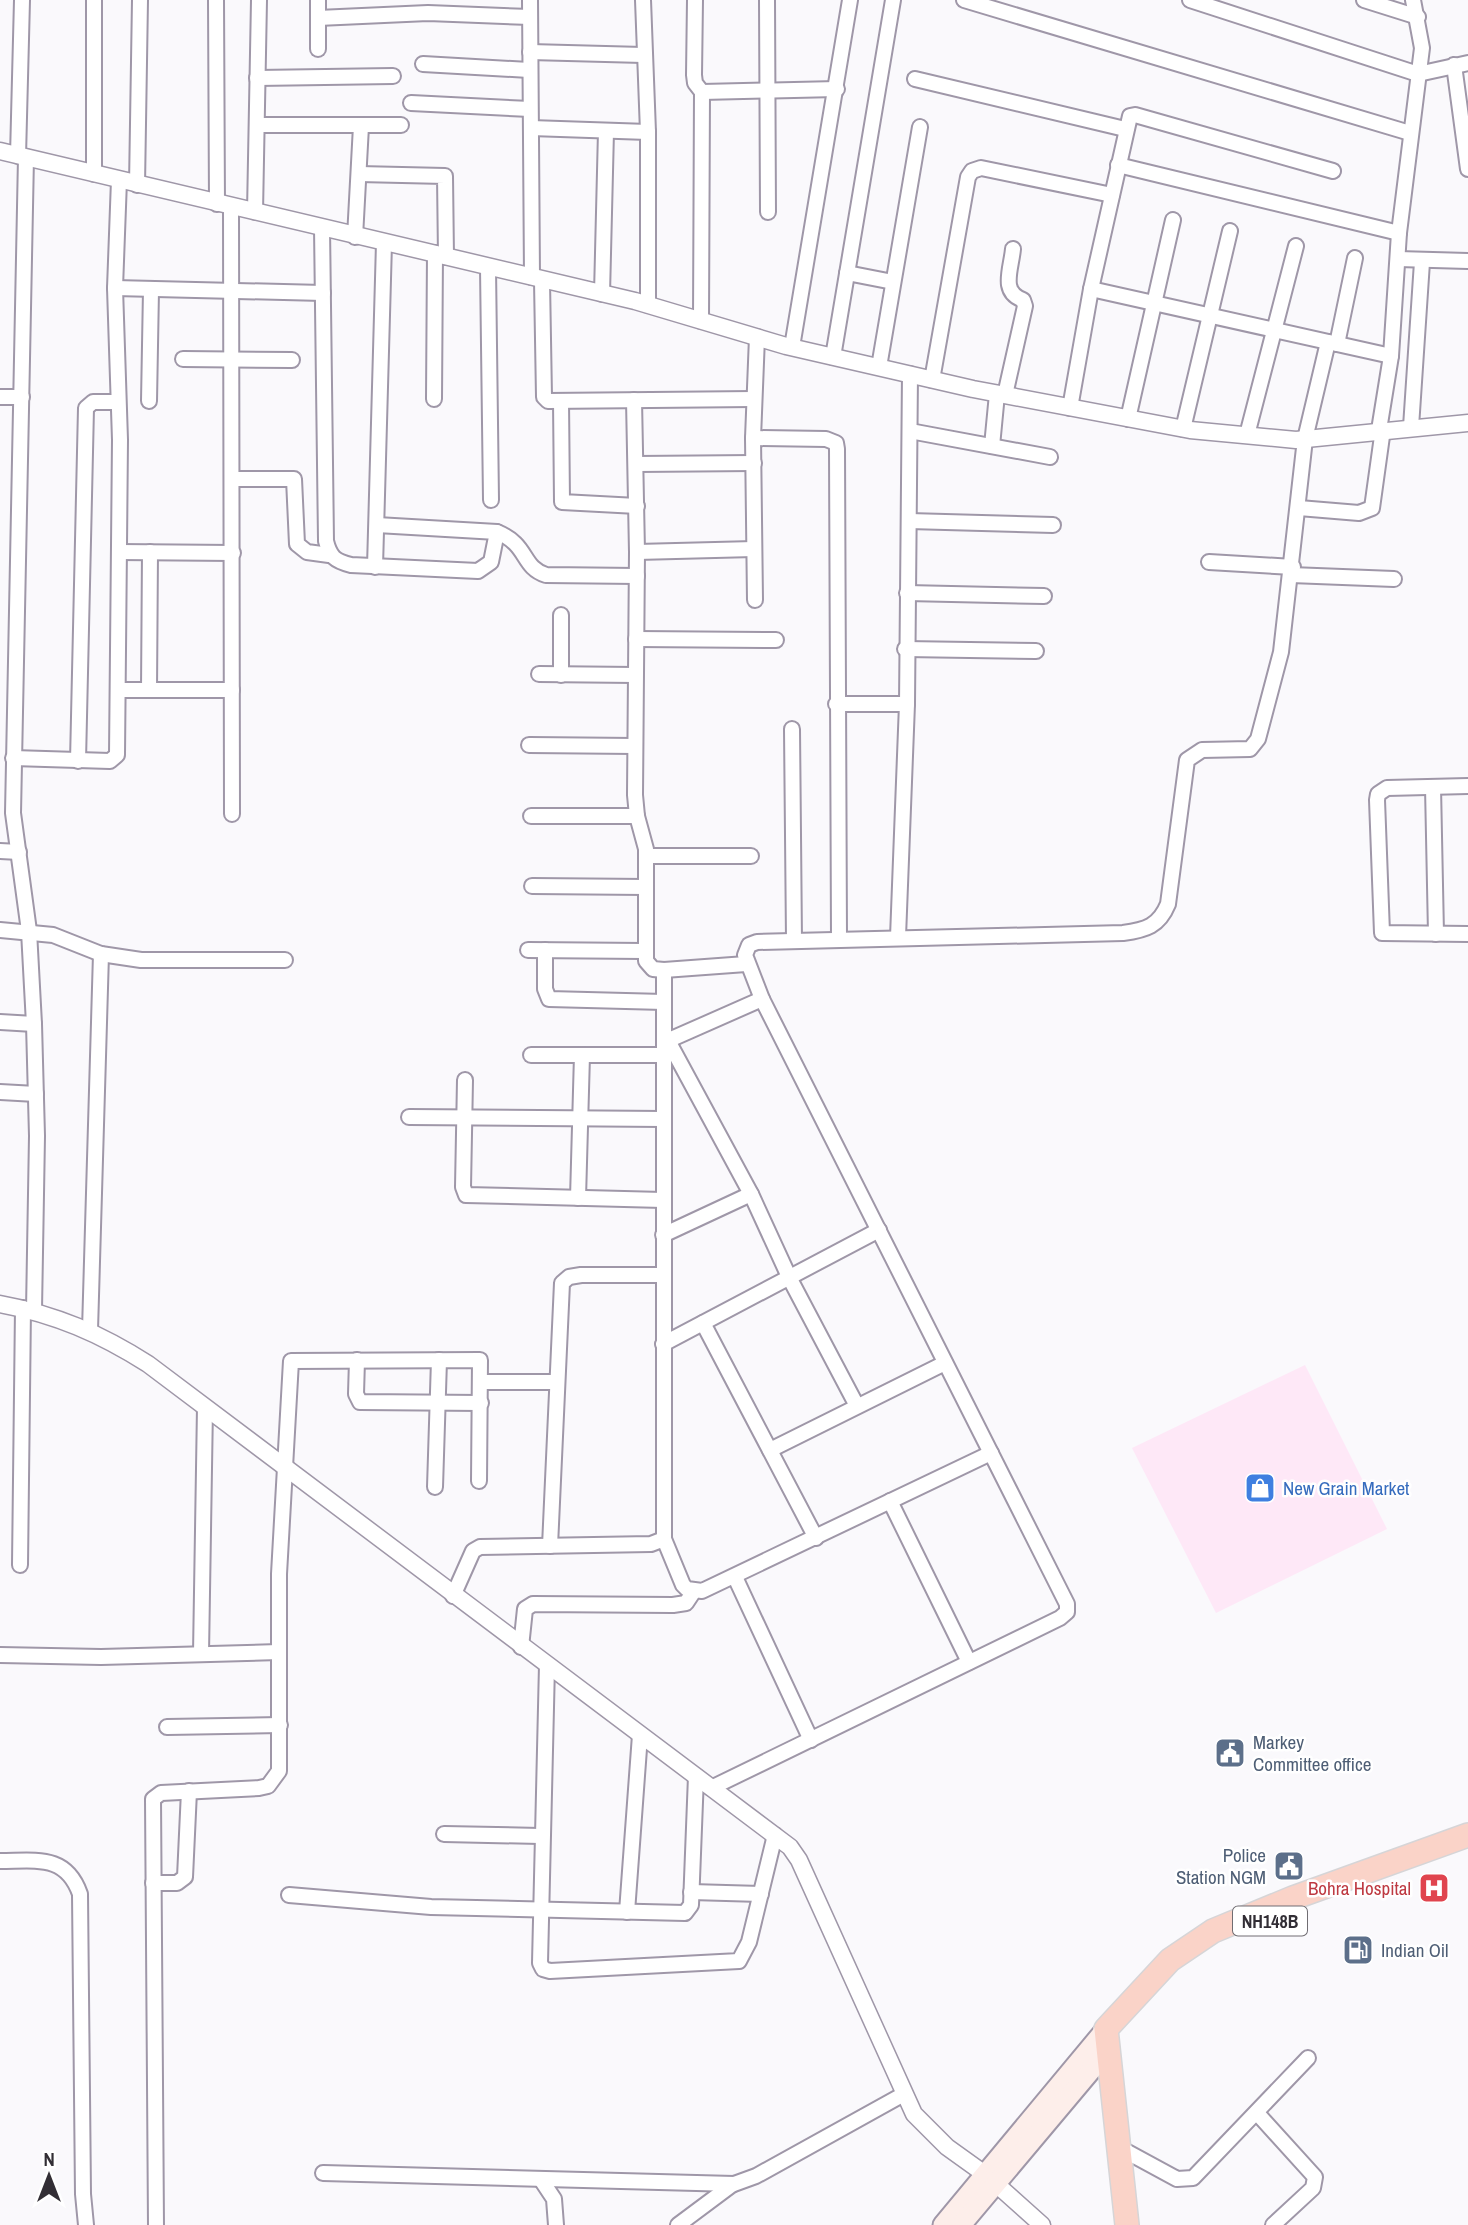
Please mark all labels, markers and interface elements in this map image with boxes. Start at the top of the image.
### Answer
shop icon: New Grain Market [1243,1471,1277,1505]
place label: New Grain Market [1283,1475,1410,1501]
place label: Markey Committee office [1253,1729,1371,1777]
public building icon: Markey Committee office [1213,1736,1247,1770]
place label: Police Station NGM [1176,1842,1266,1890]
public building icon: Police Station NGM [1272,1849,1306,1883]
hospital icon: Bohra Hospital [1417,1871,1451,1905]
place label: Bohra Hospital [1308,1875,1411,1901]
road number: NH148B [1233,1907,1307,1936]
fuel station icon: Indian Oil [1341,1933,1375,1967]
place label: Indian Oil [1381,1937,1449,1963]
north arrow [14,2141,84,2211]
text: N [43,2146,55,2172]

